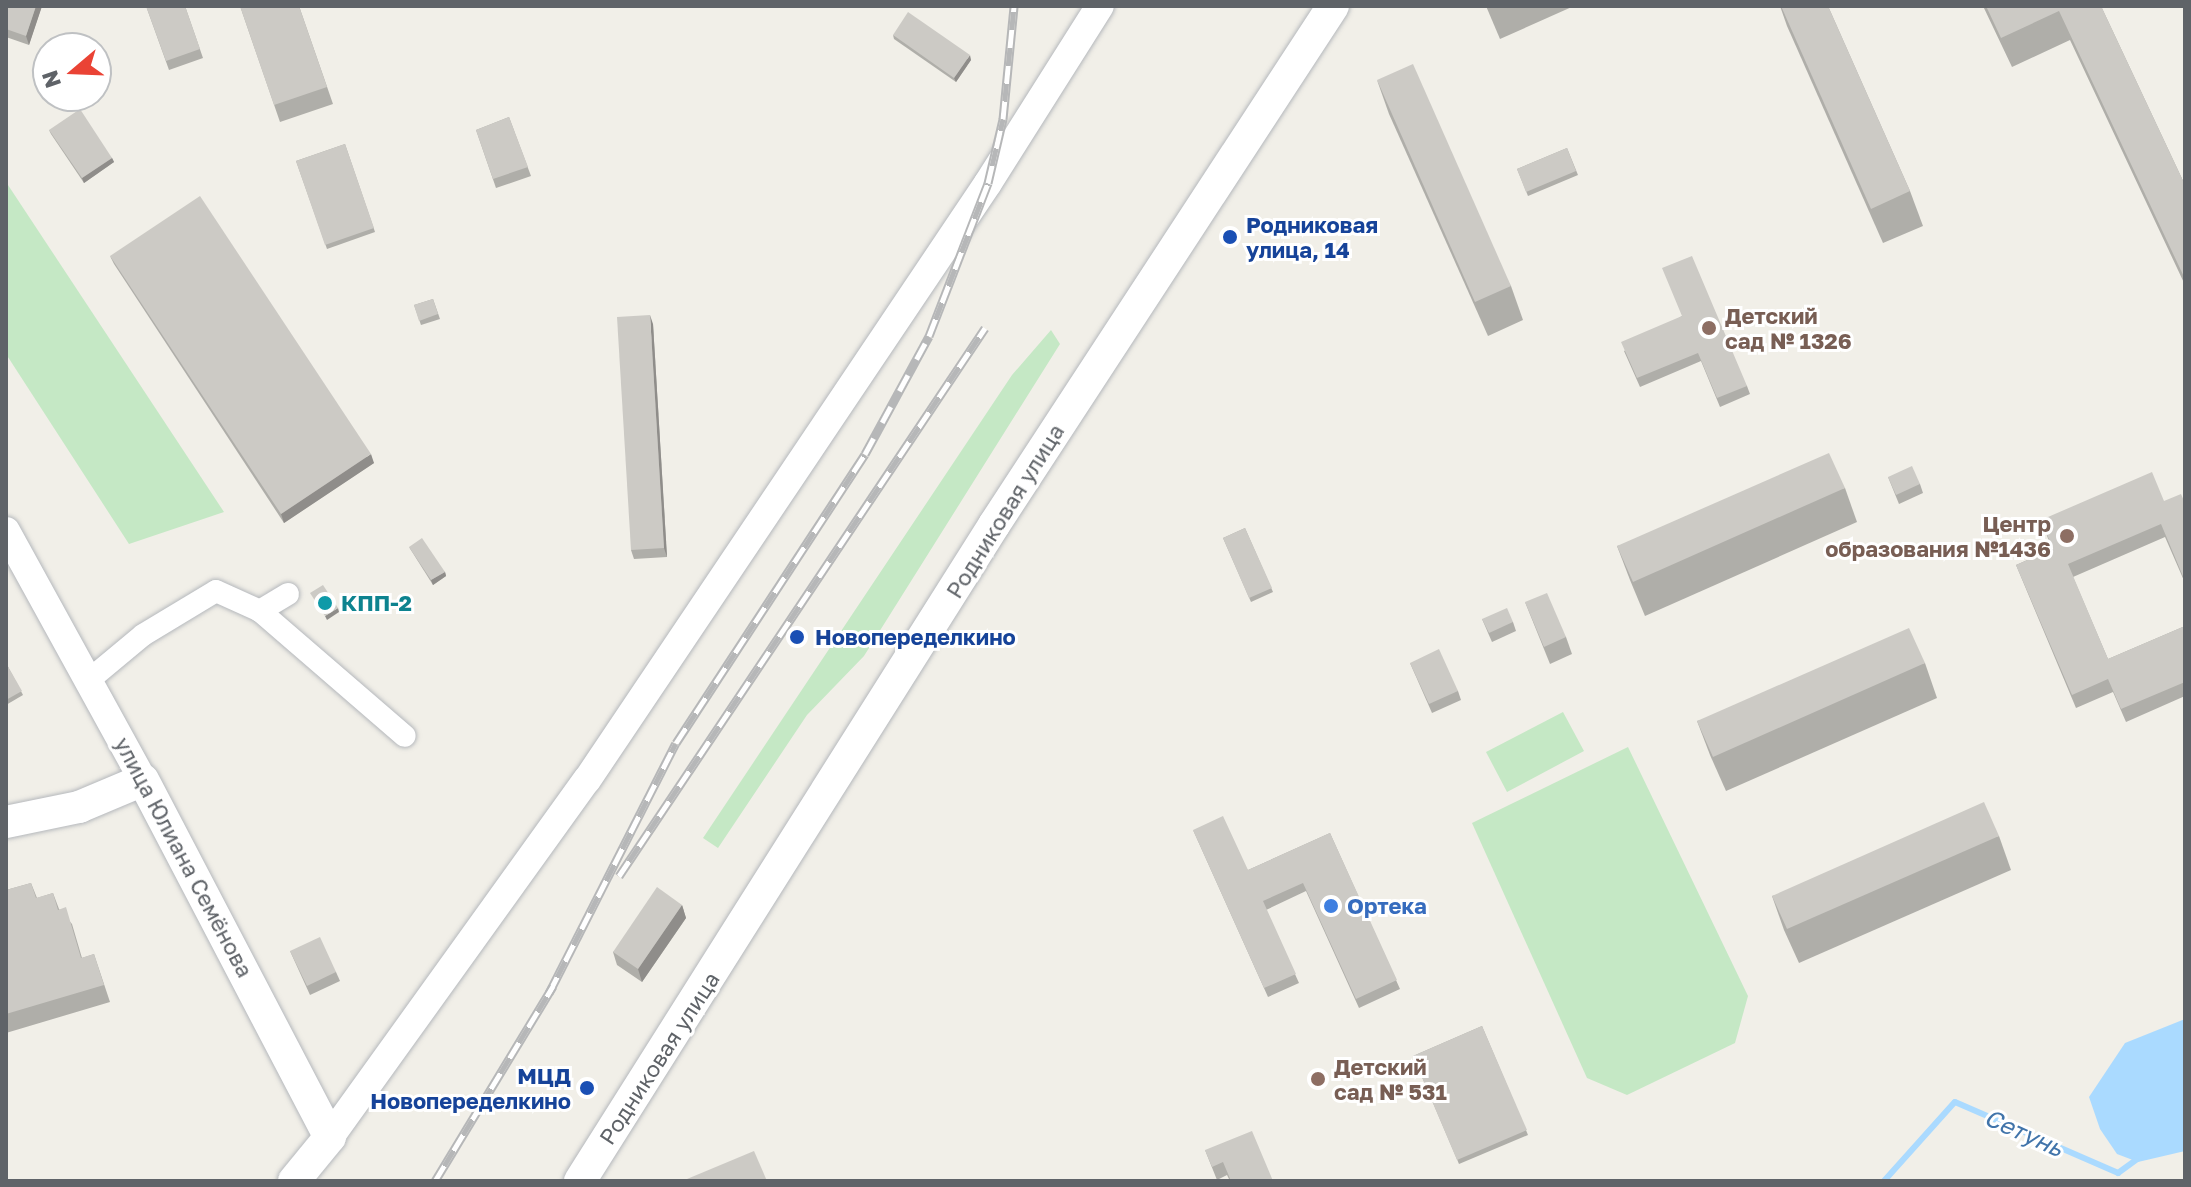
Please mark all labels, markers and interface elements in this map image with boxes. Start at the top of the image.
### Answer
north arrow [32,32,112,112]
text: N [35,67,66,92]
place label: Родниковая улица, 14 [1246,211,1378,262]
marker: Родниковая улица, 14 [1221,228,1239,246]
place label: Детский сад № 1326 [1725,302,1852,354]
marker: Детский сад № 1326 [1700,319,1718,337]
street label: Родниковая улица [941,419,1069,603]
place label: Центр образования №1436 [1825,510,2051,562]
marker: Центр образования №1436 [2058,527,2076,545]
place label: КПП-2 [341,590,412,616]
marker: КПП-2 [316,594,334,612]
place label: Новопеределкино [815,624,1016,650]
marker: Новопеределкино [786,626,808,648]
street label: улица Юлиана Семёнова [109,732,259,982]
place label: Ортека [1347,893,1427,919]
marker: Ортека [1322,897,1340,915]
street label: Родниковая улица [593,967,725,1149]
place label: Детский сад № 531 [1334,1053,1447,1104]
place label: МЦД Новопеределкино [370,1062,571,1114]
marker: Детский сад № 531 [1309,1070,1327,1088]
marker: МЦД Новопеределкино [578,1079,596,1097]
water label: Сетунь [1980,1102,2068,1162]

